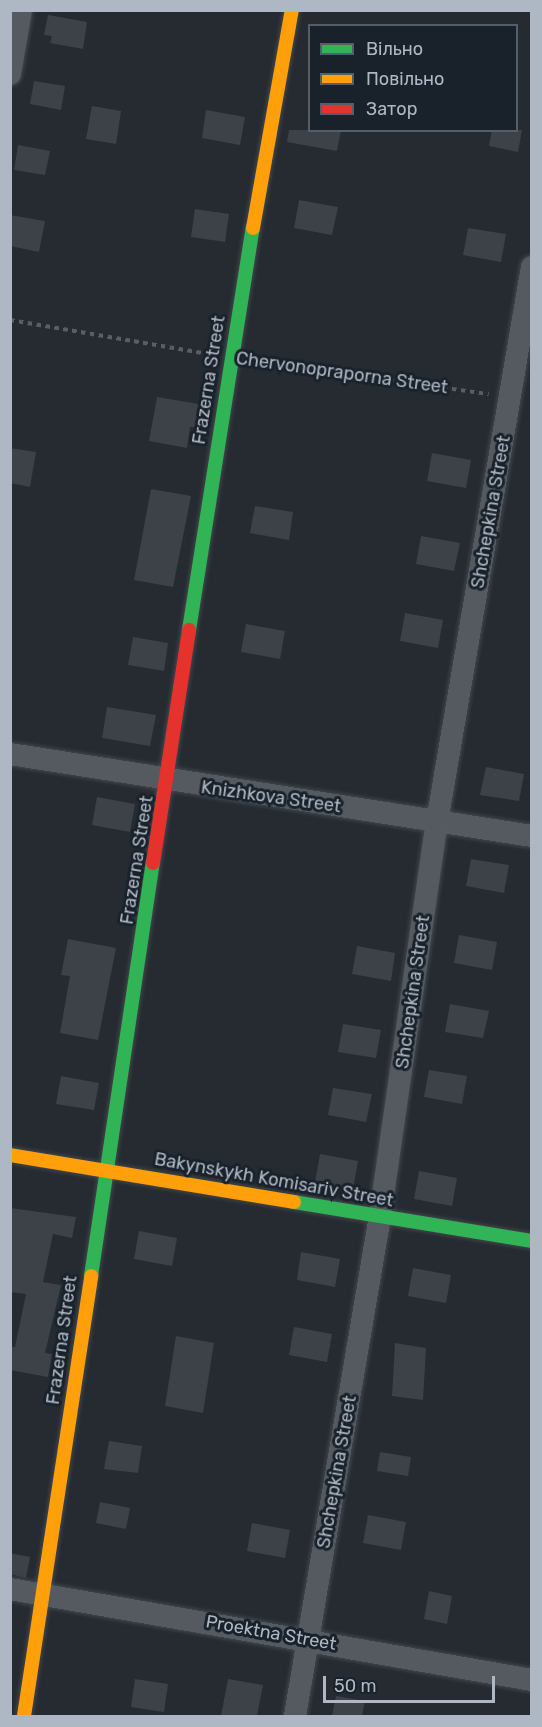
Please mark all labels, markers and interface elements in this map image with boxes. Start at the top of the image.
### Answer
legend [308,24,518,132]
text: Вільно [366,38,423,60]
text: Повільно [366,68,444,90]
text: Затор [366,98,417,120]
street label: Frazerna Street [188,314,230,446]
street label: Chervonopraporna Street [235,347,449,399]
street label: Shchepkina Street [467,434,515,590]
street label: Knizhkova Street [200,776,342,818]
street label: Frazerna Street [116,794,158,926]
street label: Shchepkina Street [392,914,434,1070]
street label: Bakynskykh Komisariv Street [153,1148,395,1212]
street label: Frazerna Street [42,1274,82,1406]
street label: Shchepkina Street [313,1394,361,1550]
street label: Proektna Street [204,1611,338,1655]
scale bar [326,1664,498,1702]
text: 50 m [334,1675,377,1697]

